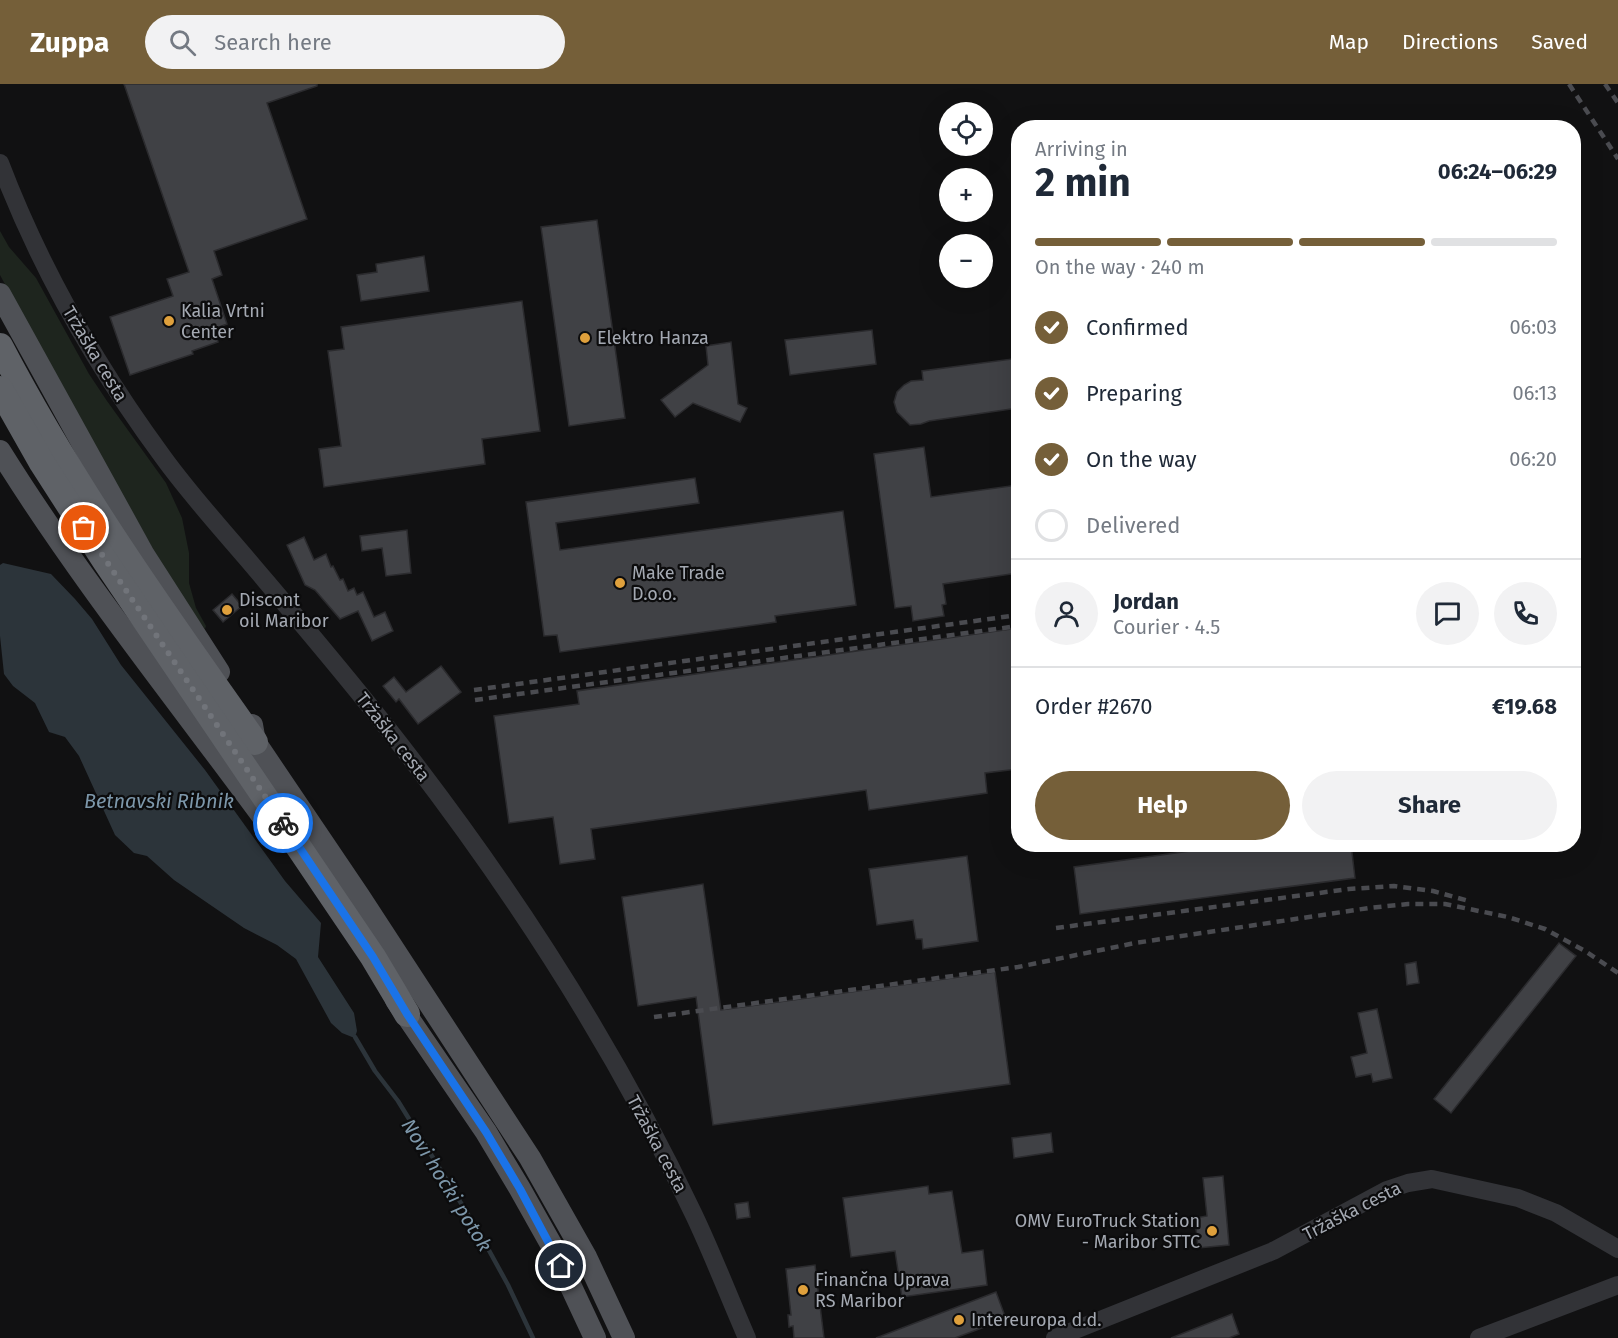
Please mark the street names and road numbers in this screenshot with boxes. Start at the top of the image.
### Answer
street label: Tržaška cesta [58,302,132,406]
street label: Tržaška cesta [351,688,435,786]
street label: Tržaška cesta [622,1091,692,1197]
street label: Tržaška cesta [1299,1177,1405,1245]

